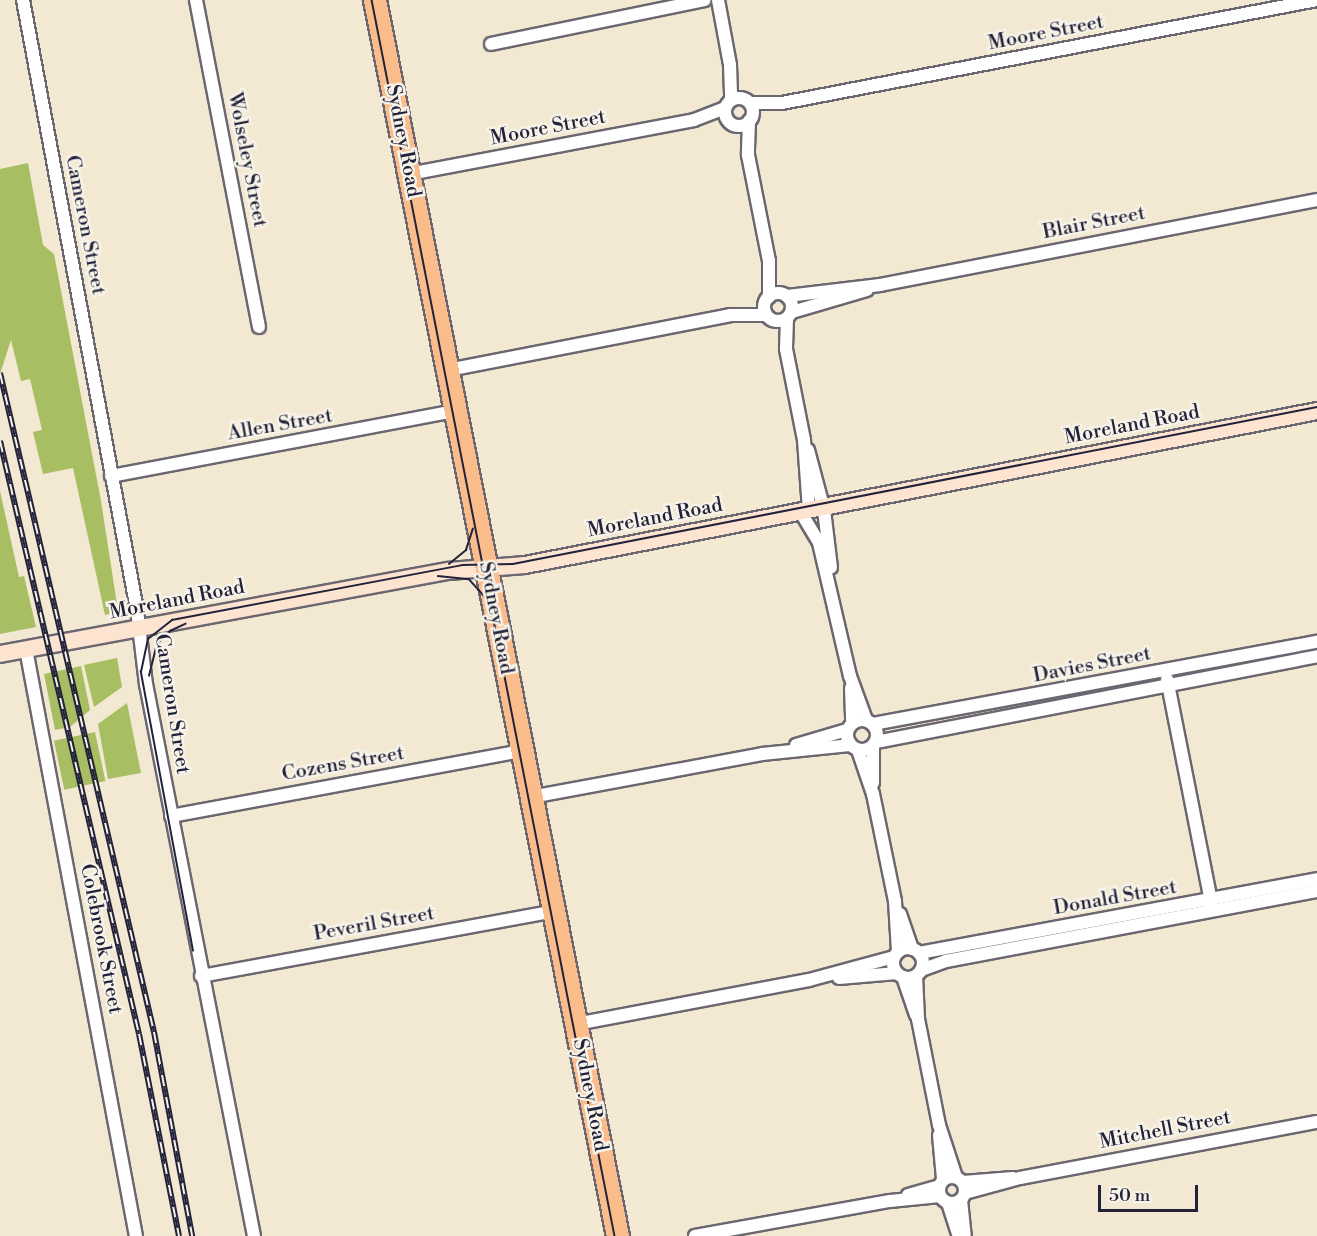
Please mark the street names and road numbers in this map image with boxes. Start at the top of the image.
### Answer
street label: Moore Street [986,10,1106,56]
street label: Sydney Road [380,83,426,199]
street label: Wolseley Street [222,91,272,229]
street label: Moore Street [488,105,608,151]
street label: Cameron Street [60,153,110,297]
street label: Blair Street [1041,201,1147,245]
street label: Moreland Road [1062,400,1202,450]
street label: Allen Street [226,404,334,446]
street label: Moreland Road [585,493,725,543]
street label: Sydney Road [473,560,519,676]
street label: Moreland Road [107,575,247,625]
street label: Cameron Street [149,632,195,776]
street label: Davies Street [1031,642,1153,688]
street label: Cozens Street [280,741,406,787]
street label: Colebrook Street [75,862,127,1016]
street label: Donald Street [1052,875,1178,921]
street label: Peveril Street [312,902,436,946]
street label: Sydney Road [567,1037,613,1153]
street label: Mitchell Street [1097,1106,1233,1154]

